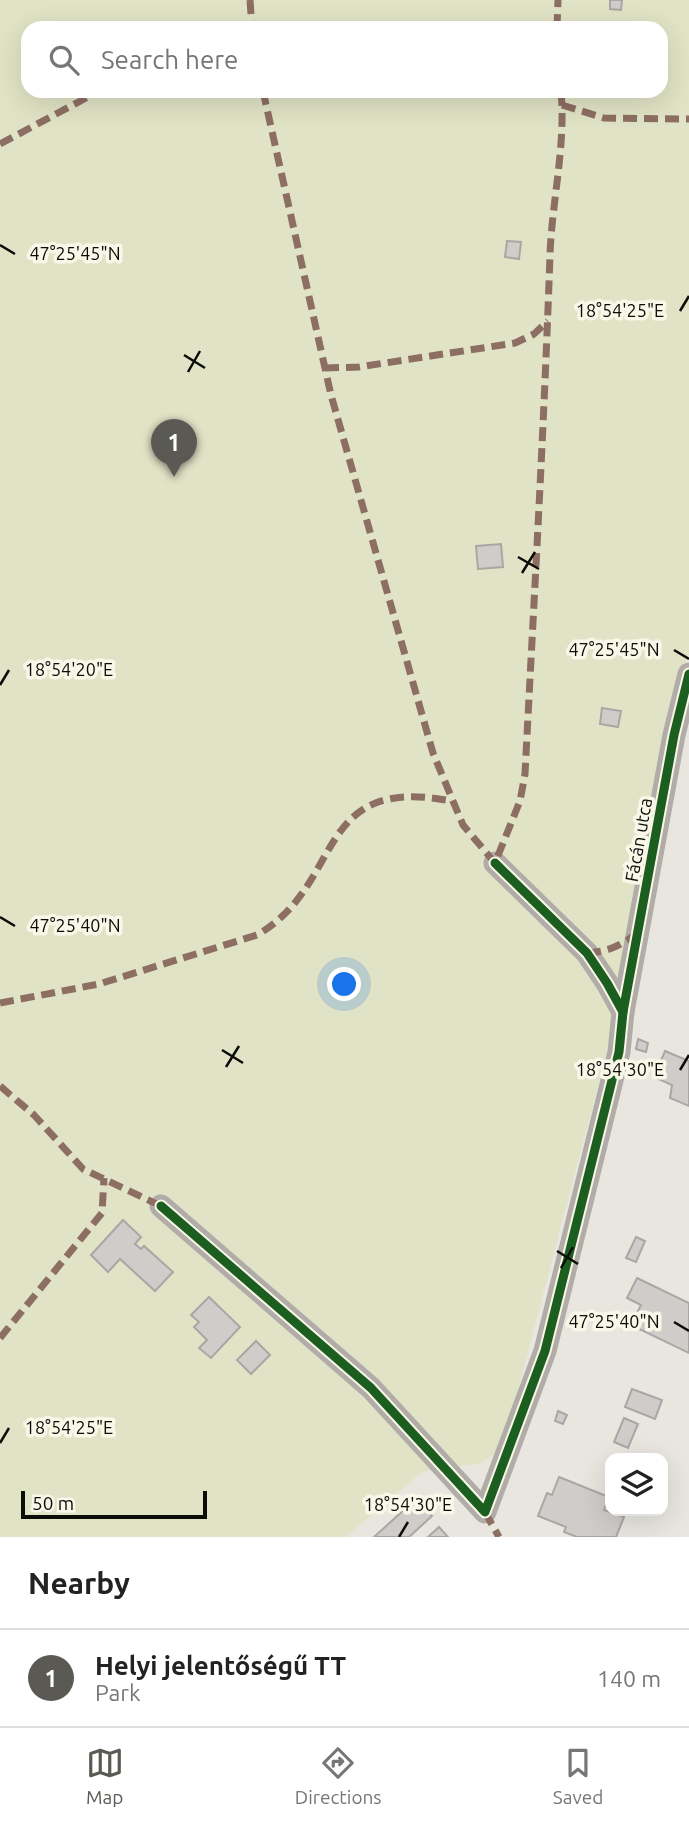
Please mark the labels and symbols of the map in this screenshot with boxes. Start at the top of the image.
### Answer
text: 47°25'45"N [29,243,121,263]
text: 18°54'25"E [576,300,664,320]
pin: 1 [151,419,197,477]
text: 47°25'45"N [568,639,660,659]
text: 18°54'20"E [25,659,113,679]
street label: Fácán utca [621,796,655,883]
text: 47°25'40"N [29,915,121,935]
your location [327,967,361,1001]
text: 18°54'30"E [576,1059,664,1079]
text: 47°25'40"N [568,1311,660,1331]
text: 18°54'25"E [25,1417,113,1437]
scale bar [21,1488,206,1520]
text: 18°54'30"E [364,1494,452,1514]

